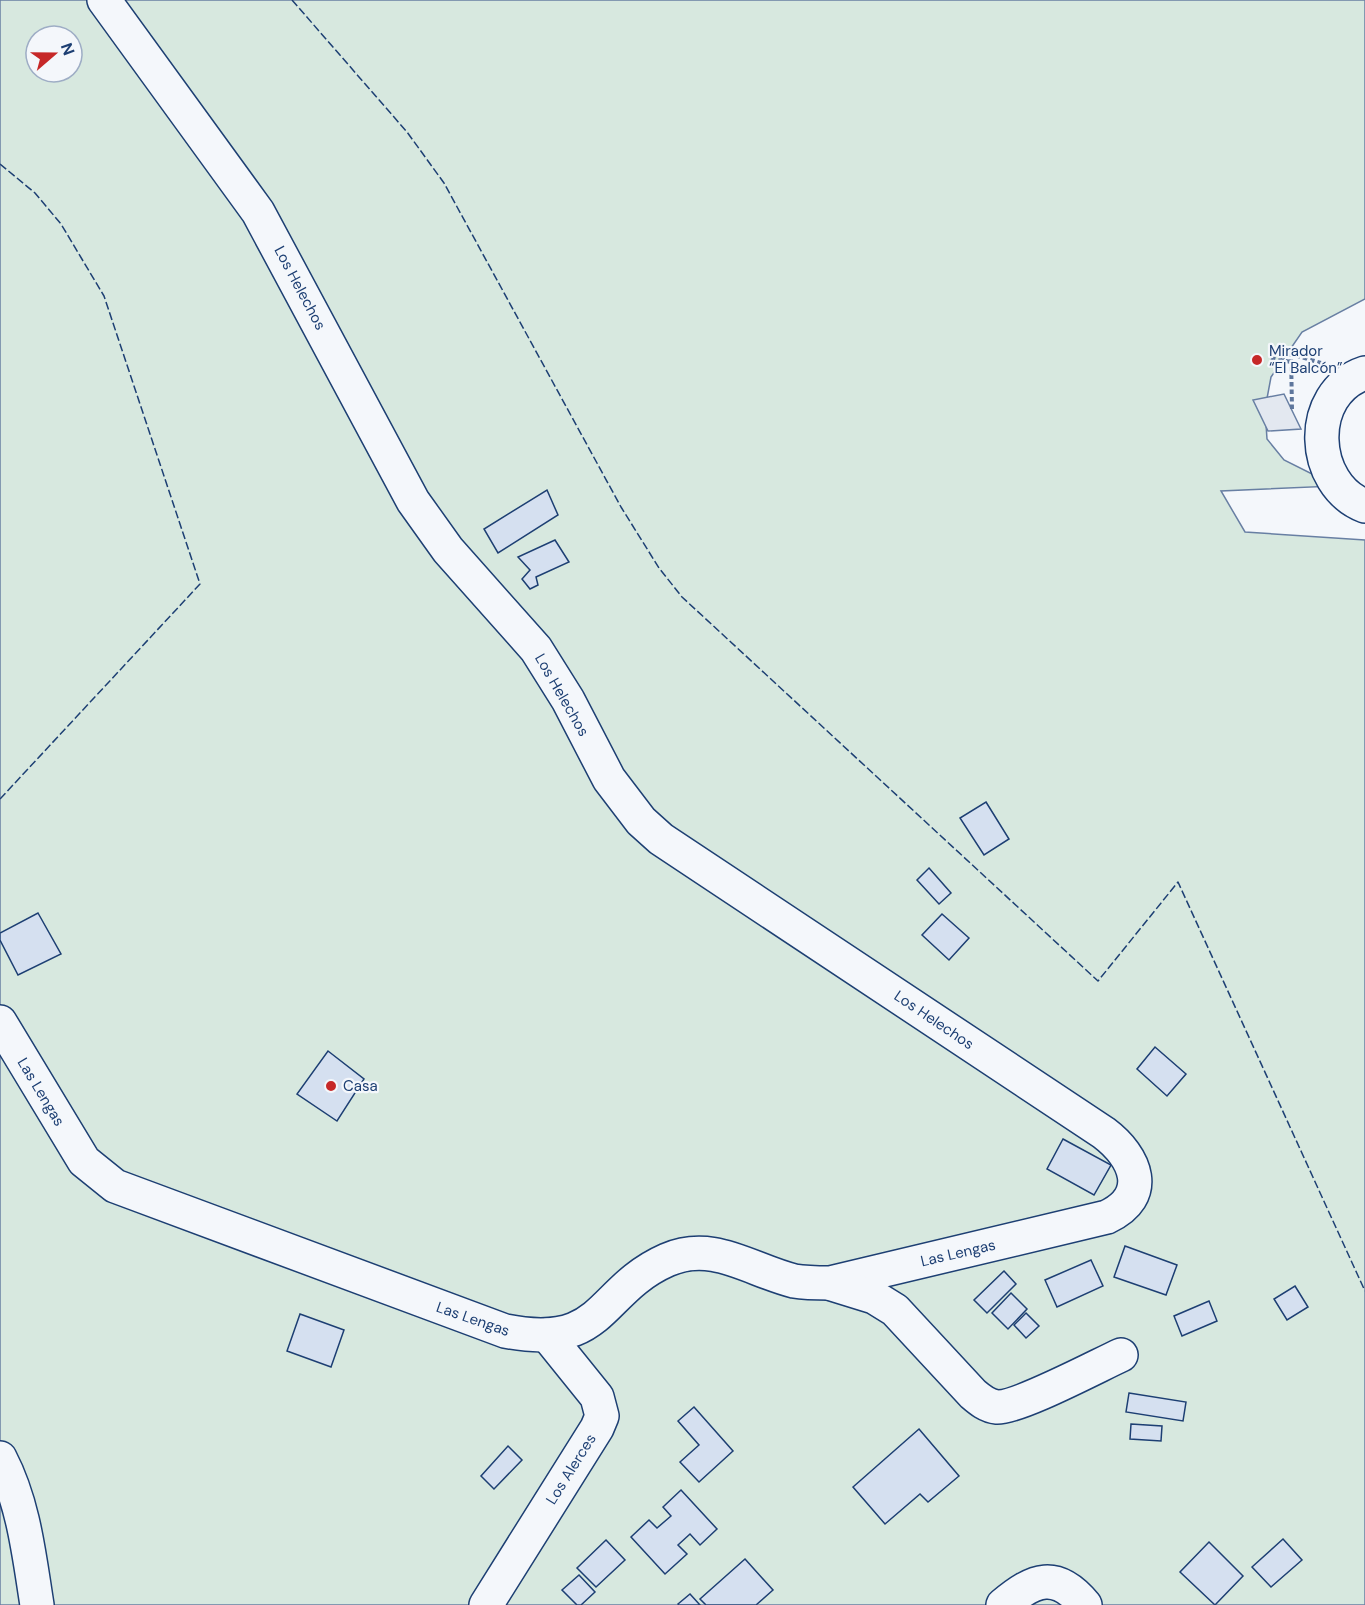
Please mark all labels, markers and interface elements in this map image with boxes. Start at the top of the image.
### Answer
north arrow [24,24,84,84]
text: N [56,40,79,58]
street label: Los Helechos [270,243,330,333]
place label: Mirador “El Balcón” [1269,341,1343,378]
marker: Mirador “El Balcón” [1250,353,1264,367]
street label: Los Helechos [530,650,594,740]
street label: Los Helechos [890,986,978,1054]
street label: Las Lengas [13,1054,69,1130]
place label: Casa [343,1076,378,1096]
marker: Casa [324,1079,338,1093]
street label: Las Lengas [919,1235,997,1271]
street label: Las Lengas [434,1297,512,1341]
street label: Los Alerces [541,1430,601,1508]

